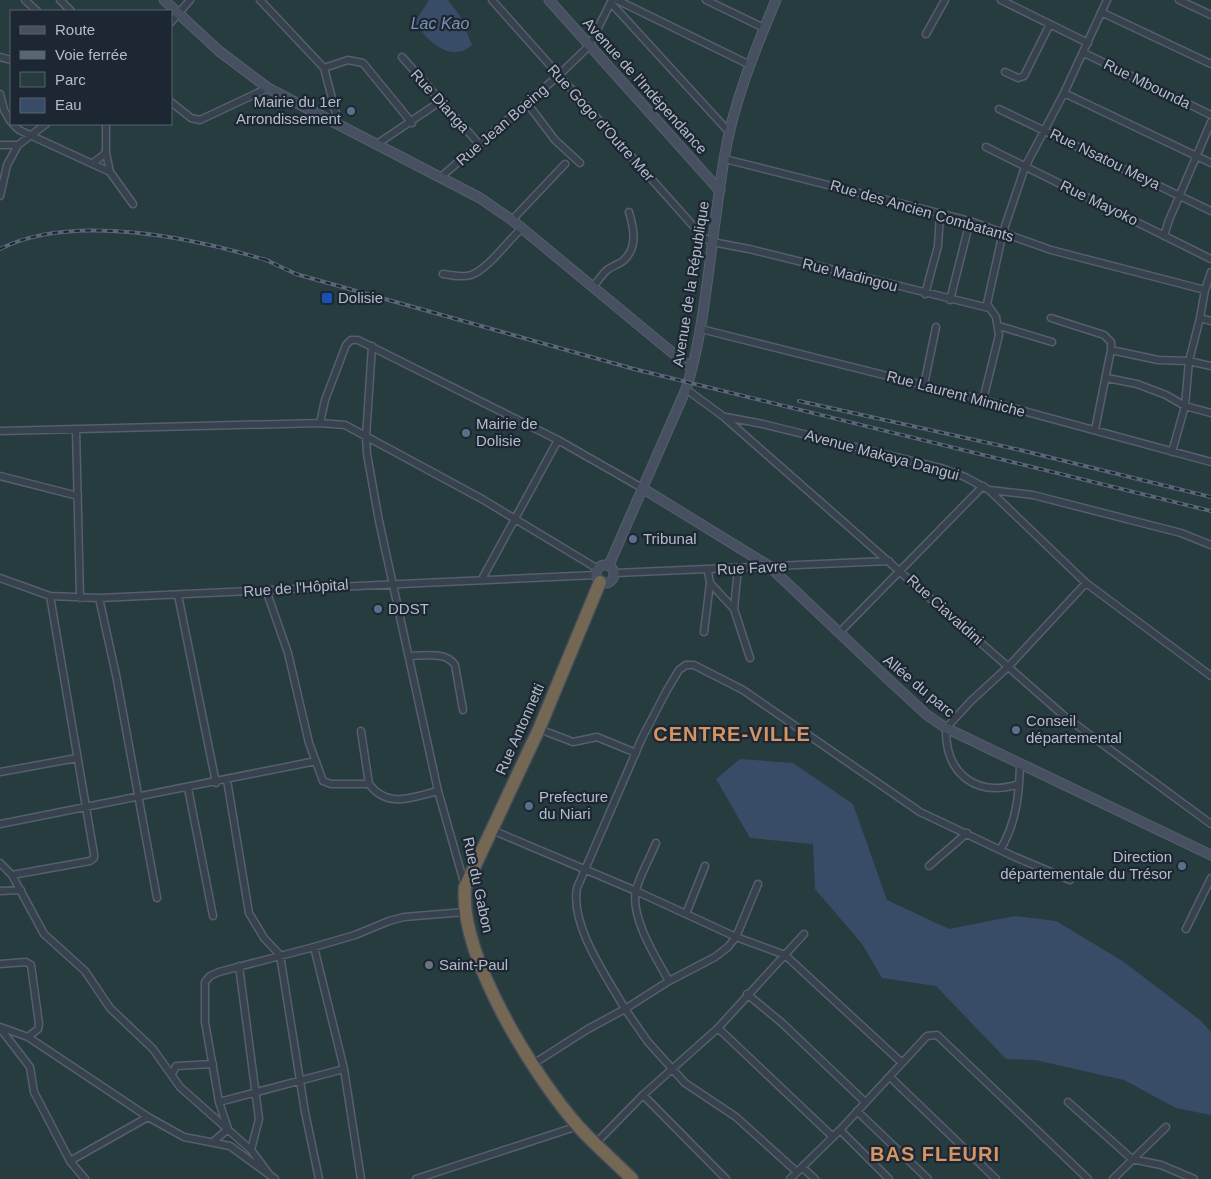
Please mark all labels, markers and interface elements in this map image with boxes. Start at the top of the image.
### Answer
legend [10,10,172,125]
street label: Avenue de l'Indépendance [580,14,711,157]
water label: Lac Kao [411,15,469,32]
text: Route [55,21,95,38]
text: Voie ferrée [55,46,128,63]
street label: Rue Mbounda [1101,55,1194,112]
street label: Rue Gogo d'Outre Mer [544,61,658,185]
street label: Rue Dianga [408,66,474,136]
text: Parc [55,71,86,88]
street label: Rue Jean Boeing [453,80,551,169]
place label: Mairie du 1er Arrondissement [236,93,342,127]
text: Eau [55,96,82,113]
marker: Mairie du 1er Arrondissement [345,105,357,117]
street label: Rue Nsatou Meya [1048,125,1163,193]
street label: Rue des Ancien Combatants [828,176,1016,245]
street label: Rue Mayoko [1058,176,1141,229]
street label: Avenue de la République [669,200,712,368]
street label: Rue Madingou [801,254,900,295]
place label: Dolisie [338,289,383,306]
marker: Dolisie [320,291,334,305]
street label: Rue Laurent Mimiche [885,367,1027,420]
place label: Mairie de Dolisie [476,415,538,449]
street label: Avenue Makaya Dangui [803,426,961,483]
marker: Mairie de Dolisie [460,427,472,439]
place label: Tribunal [643,530,697,547]
marker: Tribunal [627,533,639,545]
street label: Rue Favre [717,557,787,578]
street label: Rue Ciavaldini [904,571,987,648]
street label: Rue de l'Hôpital [243,575,349,600]
place label: DDST [388,600,429,617]
marker: DDST [372,603,384,615]
street label: Allée du parc [880,651,959,721]
street label: Rue Antonnetti [492,680,547,777]
place label: Conseil départemental [1026,712,1122,746]
district label: CENTRE-VILLE [653,723,811,745]
marker: Conseil départemental [1010,724,1022,736]
place label: Prefecture du Niari [539,788,608,822]
marker: Prefecture du Niari [523,800,535,812]
street label: Rue du Gabon [460,835,497,934]
place label: Direction départementale du Trésor [1000,848,1172,882]
marker: Direction départementale du Trésor [1176,860,1188,872]
place label: Saint-Paul [439,956,508,973]
marker: Saint-Paul [423,959,435,971]
district label: BAS FLEURI [870,1143,1000,1165]

